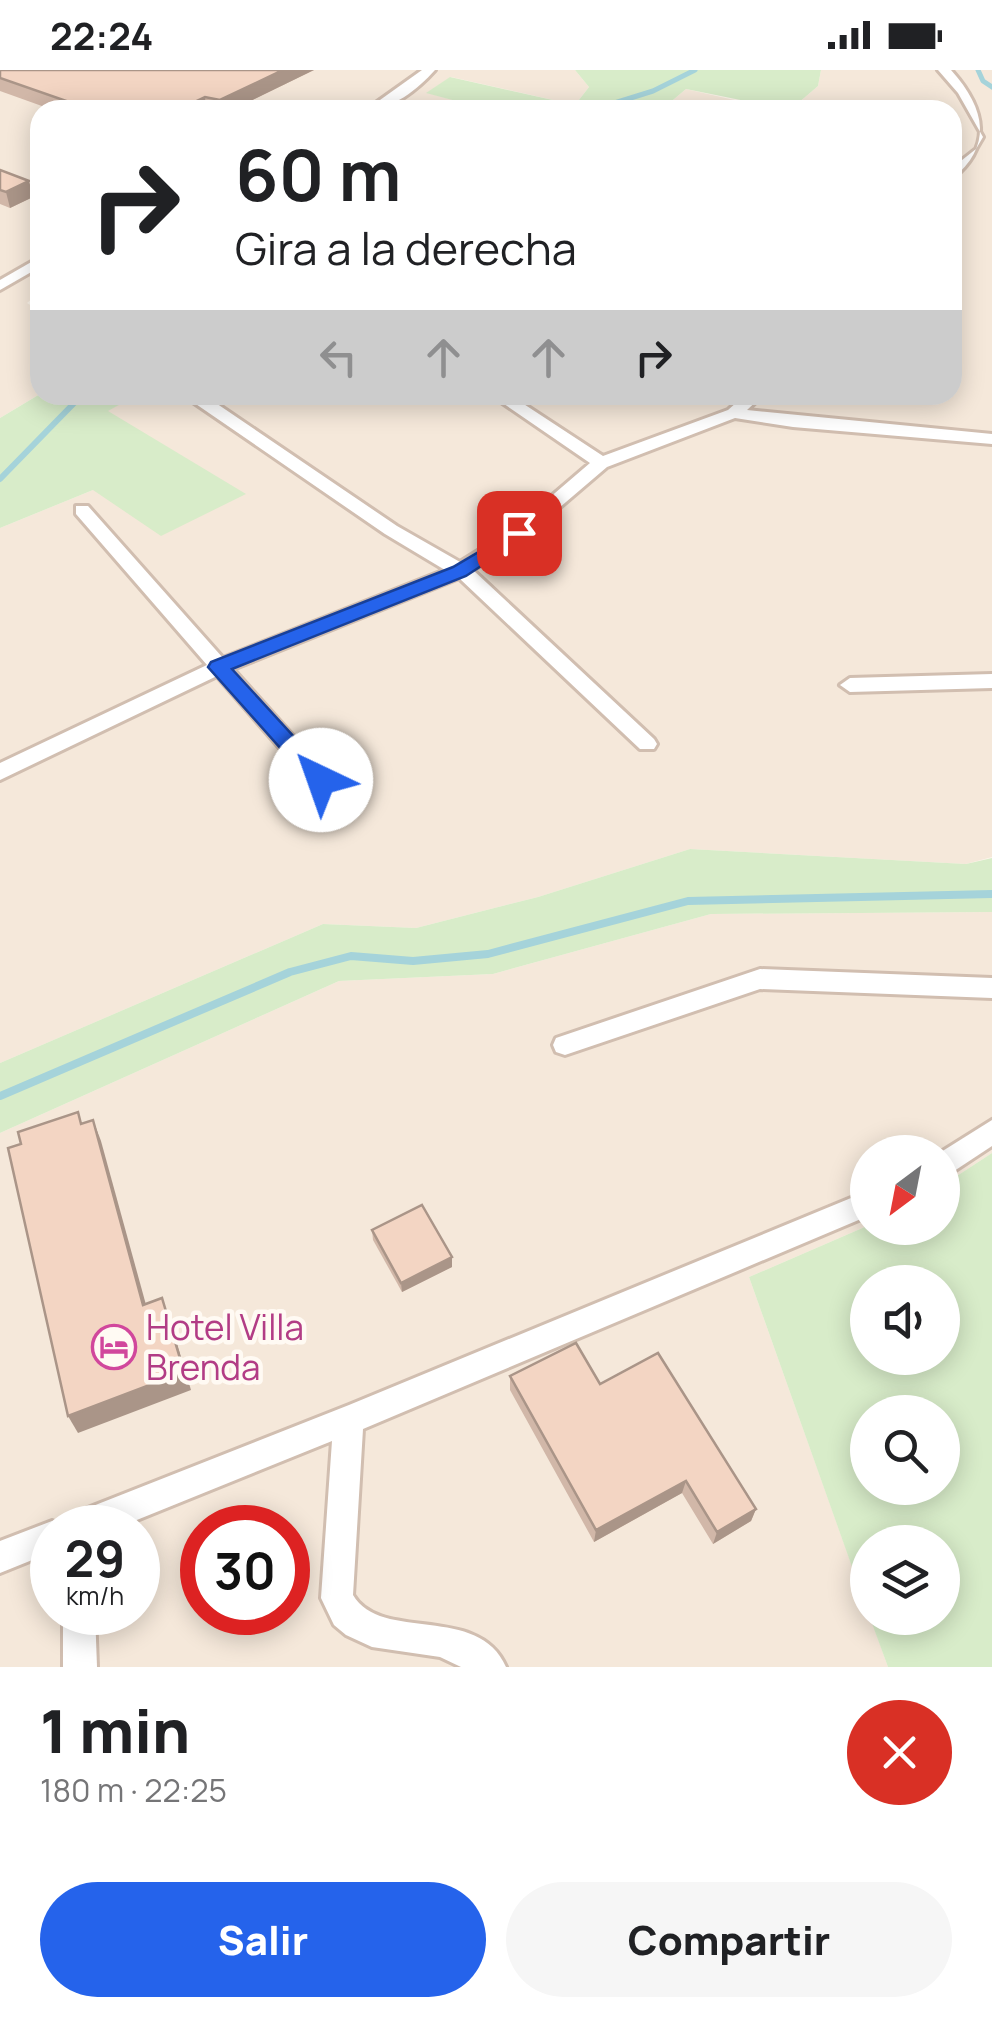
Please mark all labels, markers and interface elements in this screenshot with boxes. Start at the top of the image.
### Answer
text: 22:24 [50,9,153,61]
text: 60 m [235,126,402,222]
icon: right [70,140,200,270]
text: Gira a la derecha [235,217,577,279]
icon: left [311,330,366,385]
icon: ahead [416,330,471,385]
icon: ahead [521,330,576,385]
icon: right [626,330,681,385]
pin [477,491,562,576]
icon: arrive [492,506,547,561]
position arrow [269,728,373,832]
north arrow [850,1135,960,1245]
map controls [850,1135,960,1635]
button: sound [850,1265,960,1375]
place label: Hotel Villa Brenda [146,1303,304,1391]
hotel icon: Hotel Villa Brenda [91,1324,137,1370]
button: search [850,1395,960,1505]
speed limit sign: 30 [180,1505,310,1635]
text: 29 [65,1524,125,1592]
button: layers [850,1525,960,1635]
text: km/h [66,1578,124,1613]
text: 1 min [40,1689,190,1771]
button: close [847,1700,952,1805]
text: 180 m · 22:25 [40,1768,227,1812]
button: Salir [40,1882,486,1997]
button: Compartir [506,1882,952,1997]

